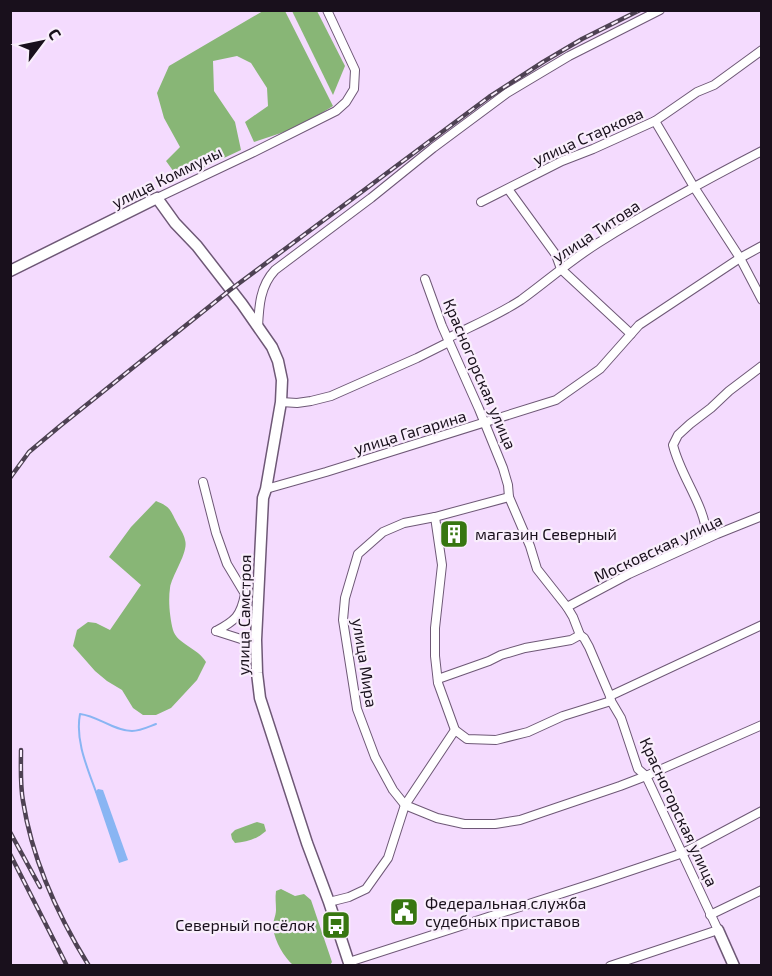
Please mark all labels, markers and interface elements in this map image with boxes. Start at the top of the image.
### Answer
north arrow [12,12,72,72]
text: С [45,25,66,43]
street label: улица Старкова [530,103,646,169]
street label: улица Коммуны [109,142,225,212]
street label: улица Титова [549,195,643,267]
street label: Красногорская улица [439,296,521,452]
street label: улица Гагарина [351,405,469,459]
street label: Московская улица [590,509,726,587]
building icon: магазин Северный [438,518,470,550]
place label: магазин Северный [475,524,617,543]
street label: улица Самстроя [233,554,255,676]
street label: улица Мира [348,617,382,709]
street label: Красногорская улица [636,734,722,890]
place label: Федеральная служба судебных приставов [425,893,586,931]
public building icon: Федеральная служба судебных приставов [388,896,420,928]
bus stop icon: Северный посёлок [320,909,352,941]
place label: Северный посёлок [175,915,315,934]

